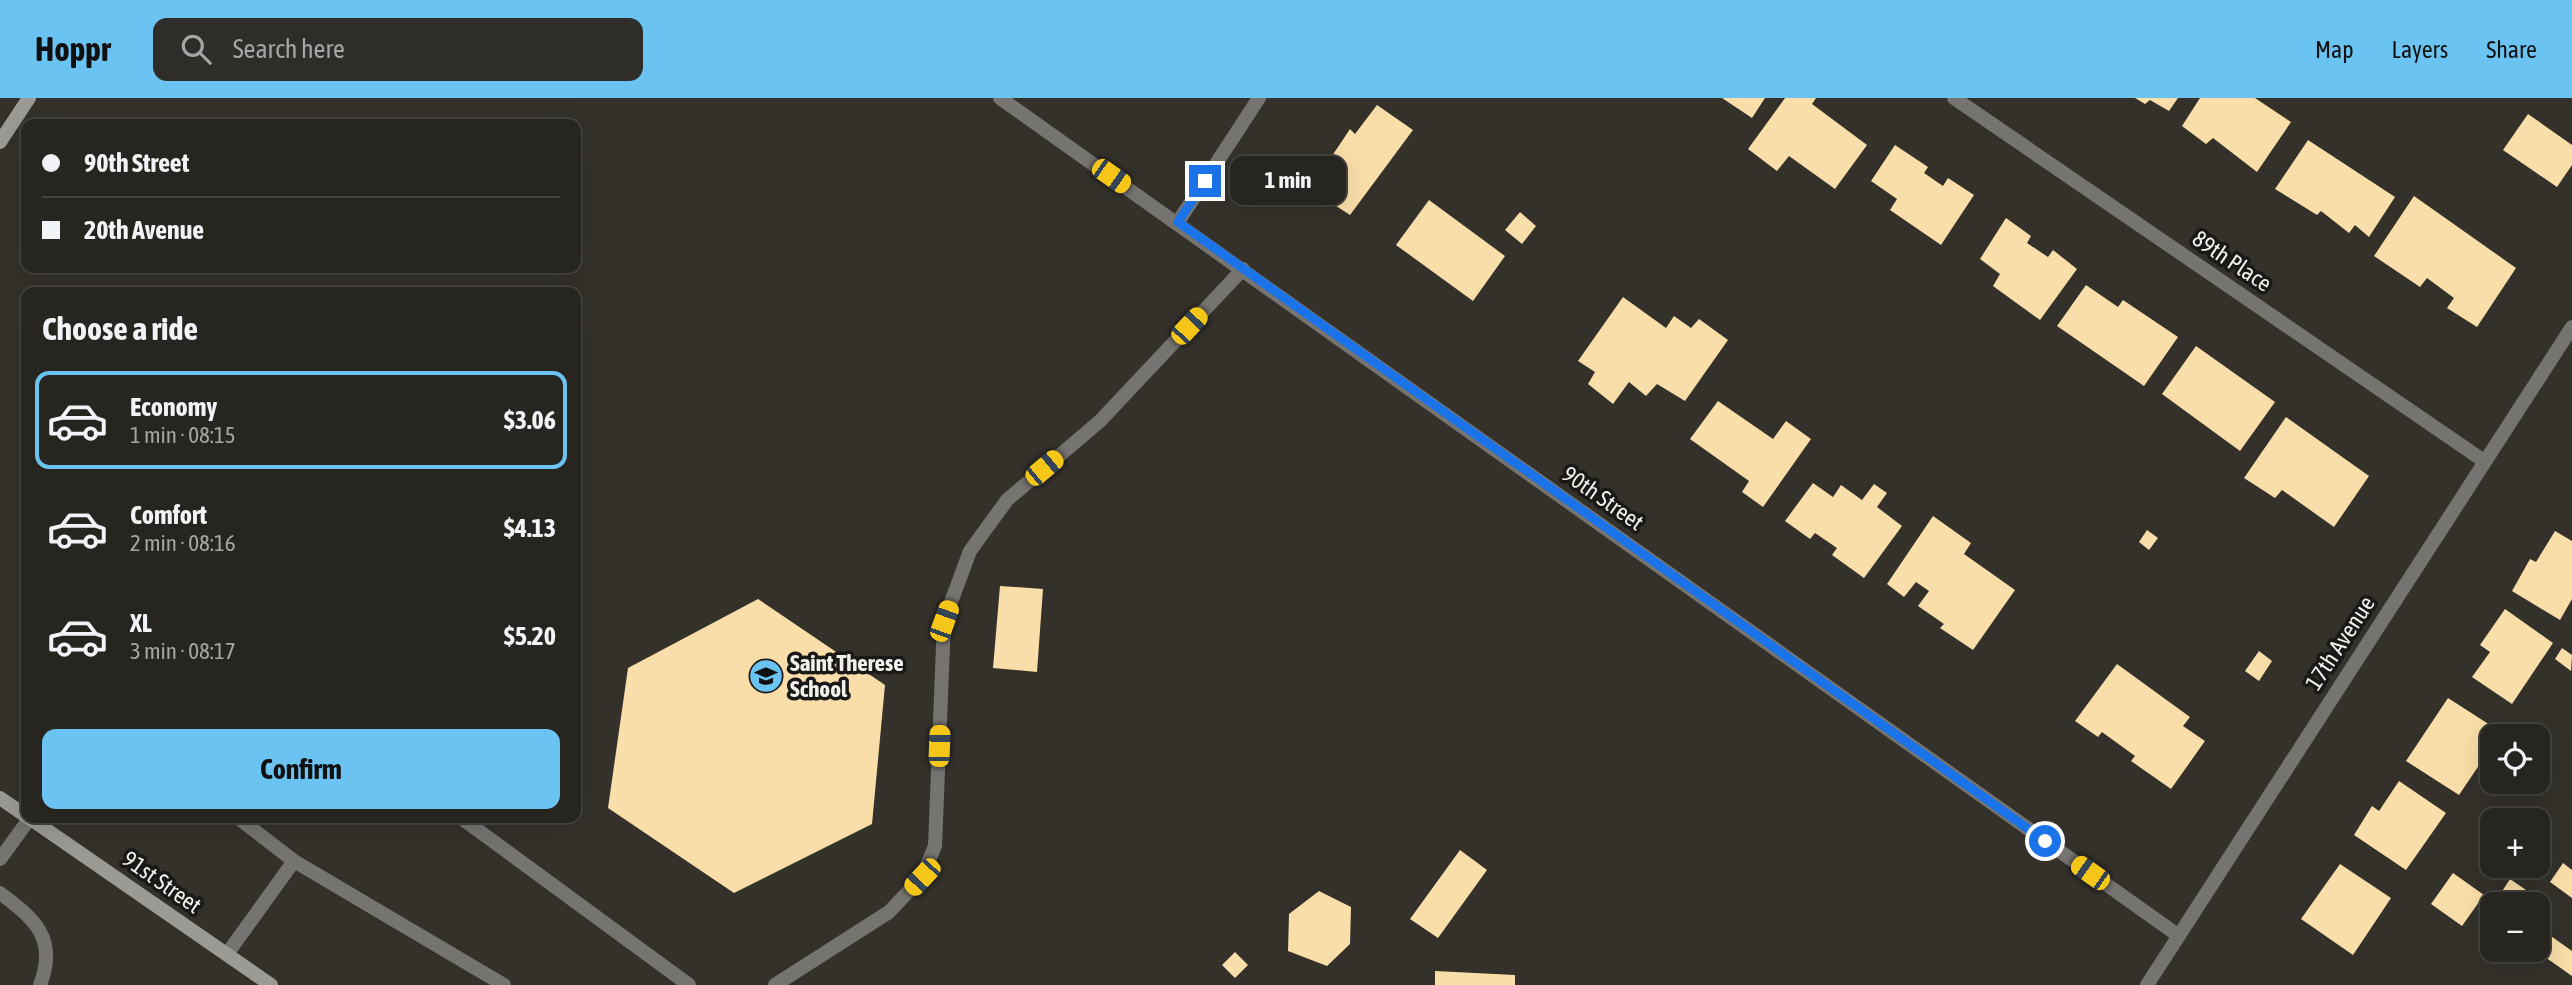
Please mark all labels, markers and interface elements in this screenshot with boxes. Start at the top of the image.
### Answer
search box [153,18,643,81]
text: Hoppr [35,30,111,68]
icon: search [177,30,215,68]
text: Search here [233,34,345,64]
text: Map [2315,36,2354,63]
text: Layers [2392,36,2448,63]
text: Share [2486,36,2537,63]
text: 90th Street [84,148,189,178]
car [1088,155,1135,197]
callout: 1 min [1230,156,1345,206]
route end [1189,165,1221,197]
text: 1 min [1265,167,1311,193]
text: 20th Avenue [84,215,204,245]
street label: 89th Place [2188,225,2276,297]
car [1167,303,1212,349]
text: Choose a ride [42,310,198,347]
icon: car [46,389,109,452]
text: Economy [130,392,217,422]
text: $3.06 [504,405,556,435]
text: 1 min · 08:15 [130,422,236,448]
car [1022,446,1067,490]
street label: 90th Street [1557,461,1649,535]
icon: car [46,497,109,560]
text: Comfort [130,500,207,530]
text: $4.13 [504,513,556,543]
text: 2 min · 08:16 [130,530,236,556]
street label: 17th Avenue [2300,591,2380,695]
car [927,598,962,644]
icon: car [46,605,109,668]
text: XL [130,608,152,638]
text: $5.20 [504,621,556,651]
text: 3 min · 08:17 [130,638,236,664]
place label: Saint Therese School [790,650,904,702]
school or university icon: Saint Therese School [747,657,785,695]
map controls [2480,724,2550,962]
button: locate [2480,724,2550,794]
car [928,725,951,767]
button: Confirm [42,729,560,809]
button: + [2480,808,2550,878]
route start [2029,825,2061,857]
street label: 91st Street [118,846,206,918]
car [2067,852,2114,894]
car [900,854,945,900]
button: − [2480,892,2550,962]

